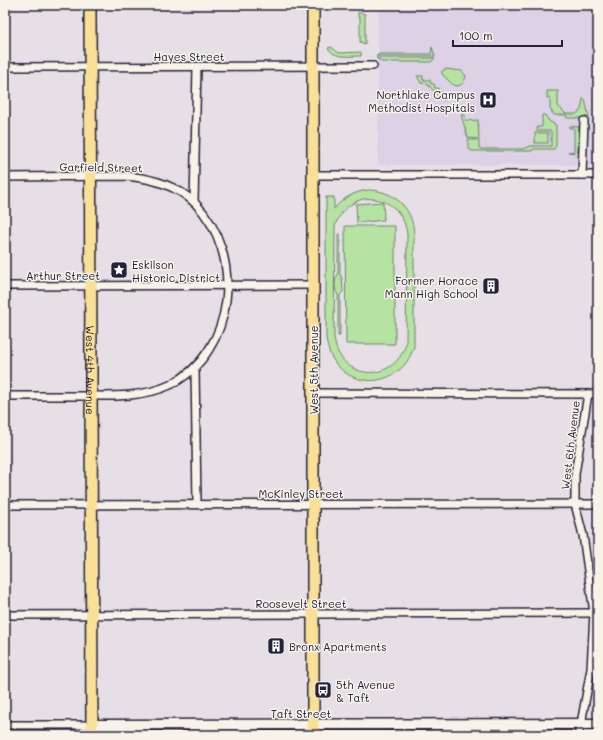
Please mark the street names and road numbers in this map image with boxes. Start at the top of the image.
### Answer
street label: Hayes Street [153,49,225,64]
street label: Garfield Street [59,159,143,175]
street label: Arthur Street [26,268,100,283]
street label: West 4th Avenue [83,325,99,415]
street label: West 5th Avenue [306,325,321,415]
street label: West 6th Avenue [557,400,583,490]
street label: McKinley Street [258,486,344,501]
street label: Roosevelt Street [255,596,347,611]
street label: Taft Street [271,706,331,721]

